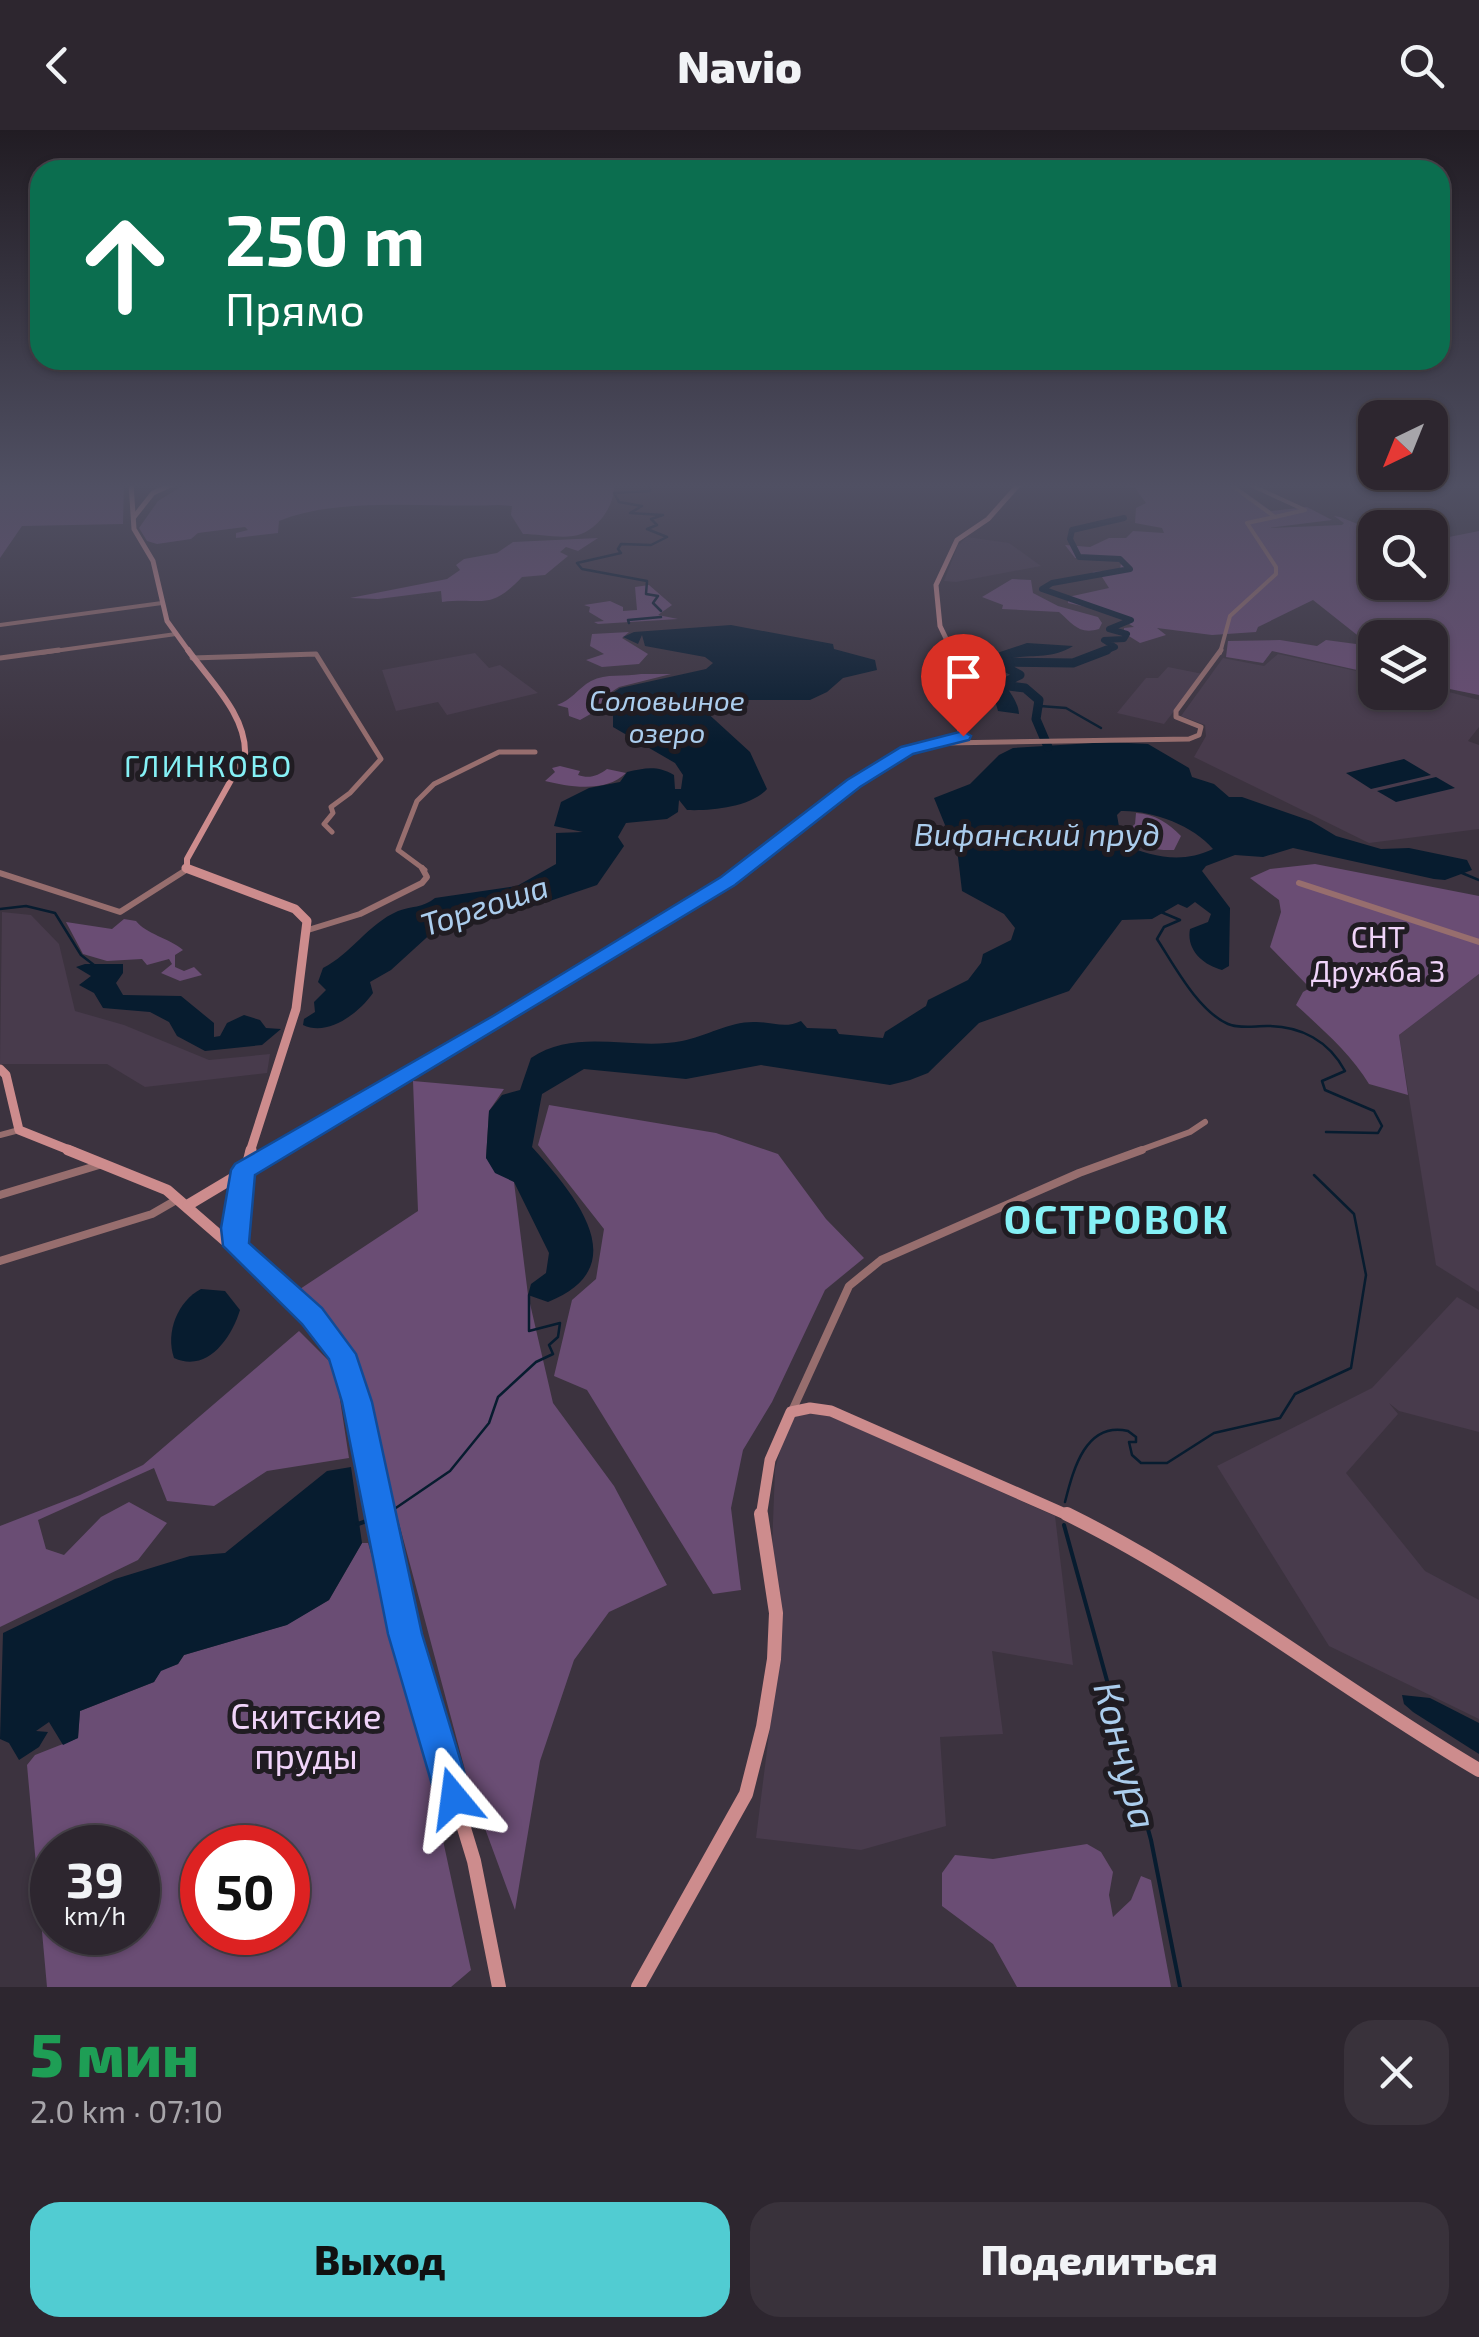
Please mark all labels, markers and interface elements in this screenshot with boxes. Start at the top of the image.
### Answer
icon: back [30,38,85,93]
text: Navio [677,38,802,92]
icon: search [1394,38,1449,93]
text: 250 m [225,196,425,280]
icon: ahead [60,200,190,330]
text: Прямо [225,281,365,335]
north arrow [1358,400,1448,490]
map controls [1358,400,1448,710]
button: search [1358,510,1448,600]
button: layers [1358,620,1448,710]
pin [921,634,1006,737]
icon: arrive [936,649,991,704]
water label: Соловьиное озеро [589,683,745,749]
district label: ГЛИНКОВО [124,747,294,783]
water label: Вифанский пруд [914,814,1160,852]
water label: Торгоша [415,865,553,943]
park label: СНТ Дружба 3 [1311,918,1445,989]
district label: ОСТРОВОК [1004,1194,1230,1242]
water label: Кончура [1085,1676,1169,1834]
park label: Скитские пруды [230,1694,382,1777]
position arrow [402,1746,506,1850]
speed limit sign: 50 [180,1825,310,1955]
text: 39 [66,1848,124,1908]
text: km/h [64,1900,126,1930]
text: 5 мин [30,2017,199,2089]
button: close [1344,2020,1449,2125]
text: 2.0 km · 07:10 [30,2091,223,2129]
button: Выход [30,2202,730,2317]
button: Поделиться [750,2202,1449,2317]

